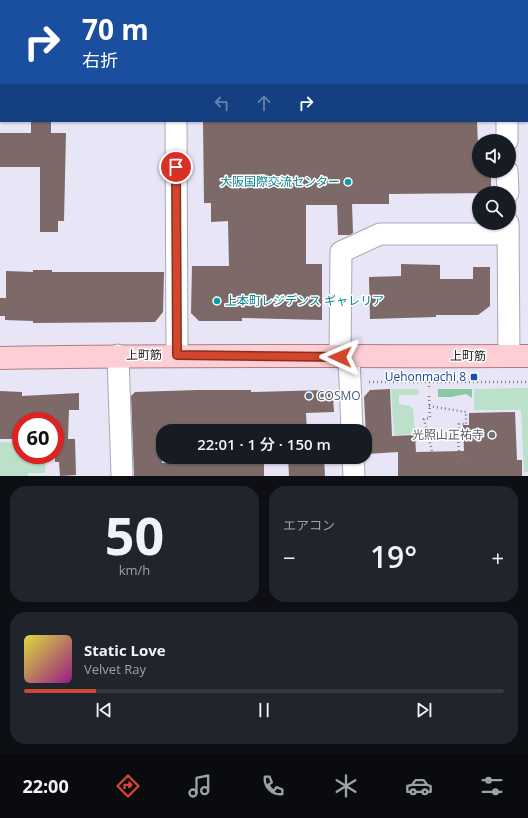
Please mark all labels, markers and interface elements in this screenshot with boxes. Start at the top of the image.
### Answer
text: 70 m [82,10,149,48]
icon: right [16,16,68,68]
text: 右折 [82,48,118,72]
icon: left [211,92,233,114]
icon: ahead [253,92,275,114]
icon: right [295,92,317,114]
map controls [472,134,516,230]
button: sound [472,134,516,178]
pin [159,150,193,184]
icon: arrive [165,156,187,178]
place label: 大阪国際交流センター [220,173,340,190]
marker: 大阪国際交流センター [343,177,353,187]
button: search [472,186,516,230]
place label: 上本町レジデンス ギャレリア [225,292,384,309]
marker: 上本町レジデンス ギャレリア [212,296,222,306]
position arrow [319,336,361,378]
street label: 上町筋 [126,346,162,363]
street label: 上町筋 [450,347,486,364]
place label: Uehonmachi 8 [385,368,466,385]
marker: Uehonmachi 8 [469,372,479,382]
place label: COSMO [317,387,361,404]
marker: COSMO [304,391,314,401]
speed limit sign: 60 [12,412,64,464]
place label: 光照山正祐寺 [412,426,484,443]
marker: 光照山正祐寺 [487,430,497,440]
text: 22:01 · 1 分 · 150 m [197,434,331,454]
text: 50 [105,499,164,570]
text: エアコン [283,516,335,534]
text: 19° [370,536,417,577]
text: − [283,542,296,572]
text: + [491,542,504,572]
text: km/h [119,561,150,579]
text: Static Love [84,640,166,660]
text: Velvet Ray [84,660,146,678]
icon: previous [93,699,115,721]
icon: pause [253,699,275,721]
icon: next [413,699,435,721]
icon: directions [114,772,142,800]
icon: music [186,772,214,800]
icon: phone [259,772,287,800]
icon: climate [332,772,360,800]
icon: car [405,772,433,800]
icon: filters [478,772,506,800]
text: 22:00 [22,774,69,798]

